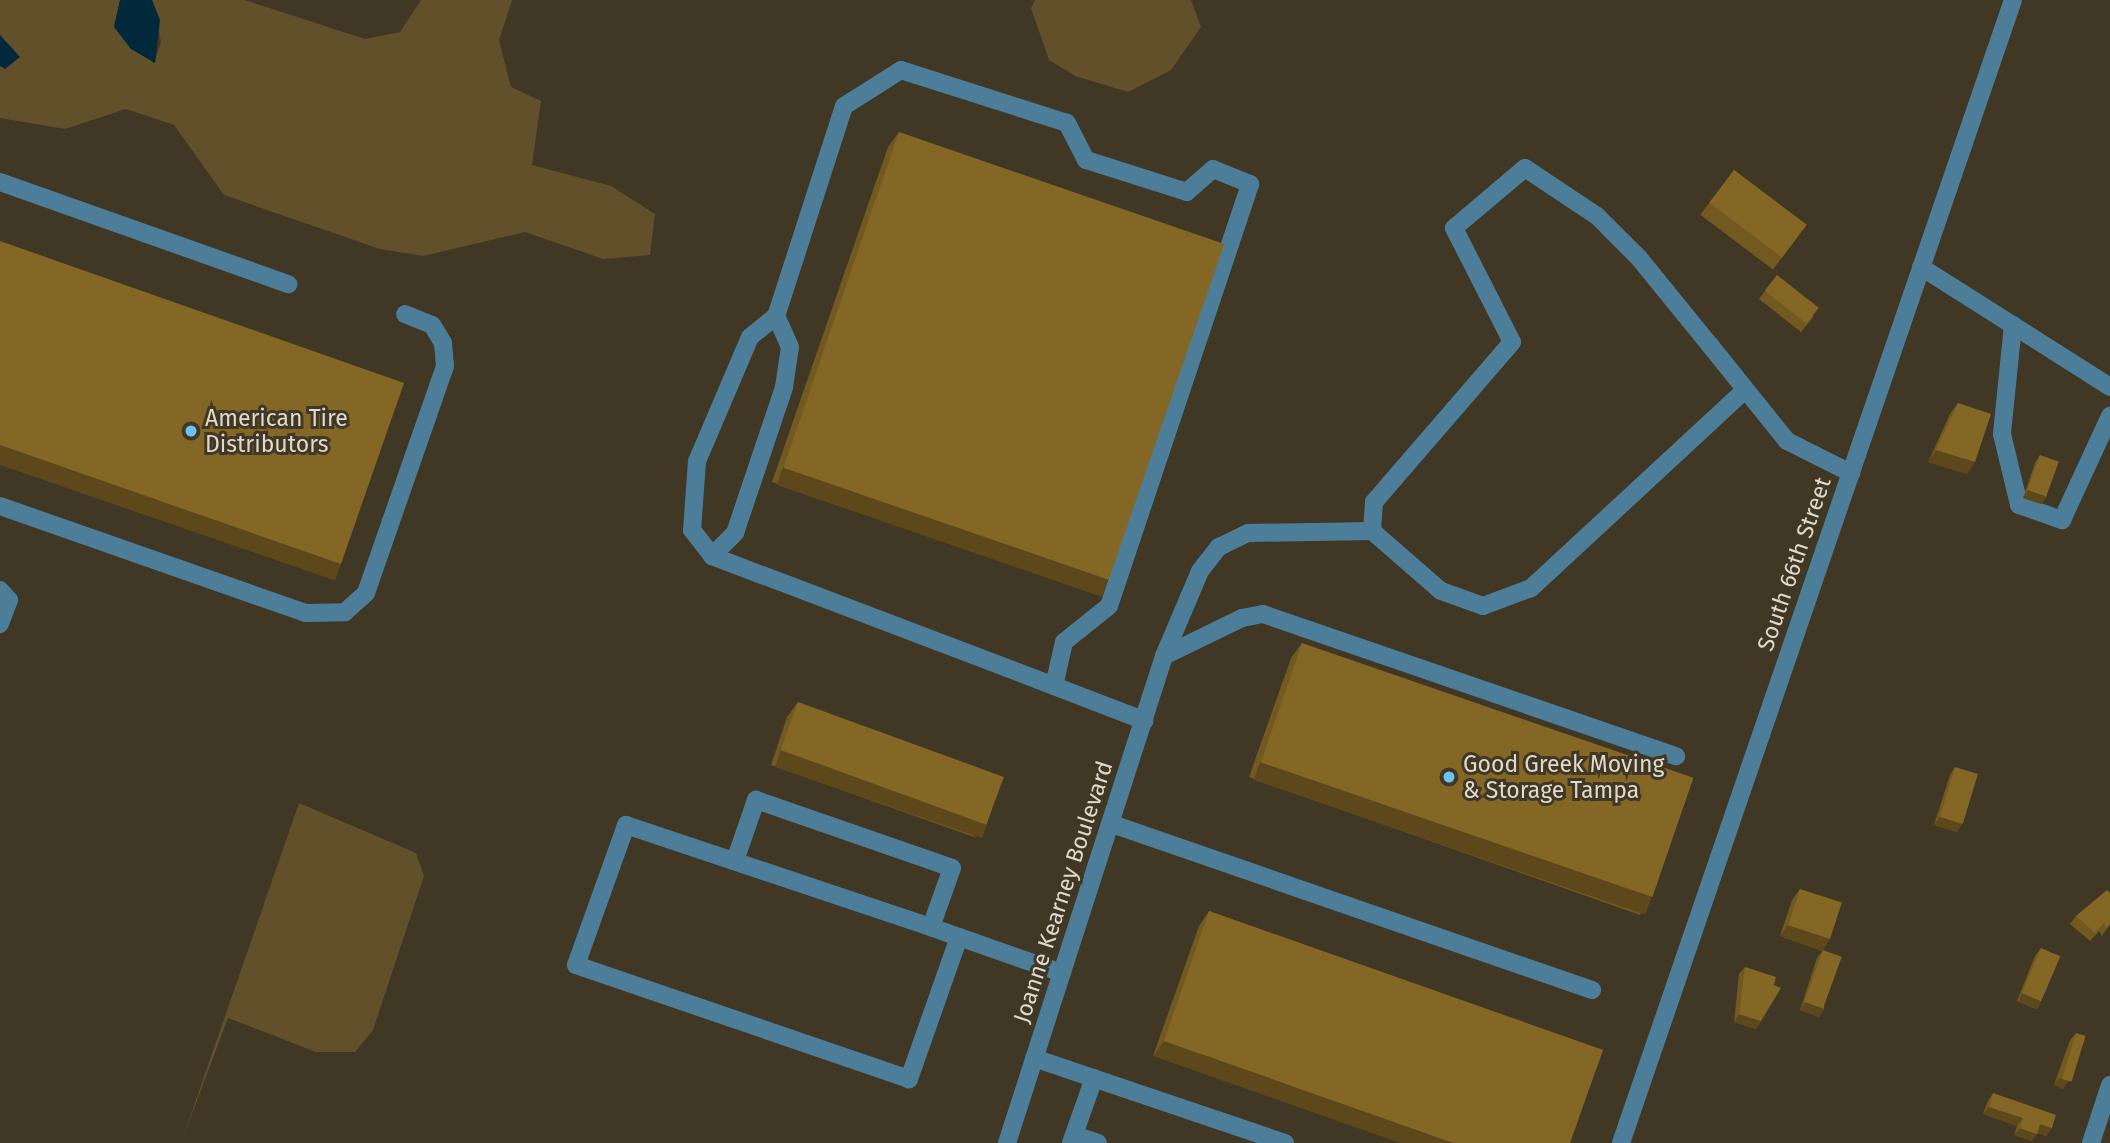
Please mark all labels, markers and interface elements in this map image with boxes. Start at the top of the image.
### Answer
place label: American Tire Distributors [205,404,348,458]
marker: American Tire Distributors [183,423,199,439]
street label: South 66th Street [1751,473,1837,655]
place label: Good Greek Moving & Storage Tampa [1463,750,1664,804]
street label: Joanne Kearney Boulevard [1008,758,1118,1026]
marker: Good Greek Moving & Storage Tampa [1441,769,1457,785]

